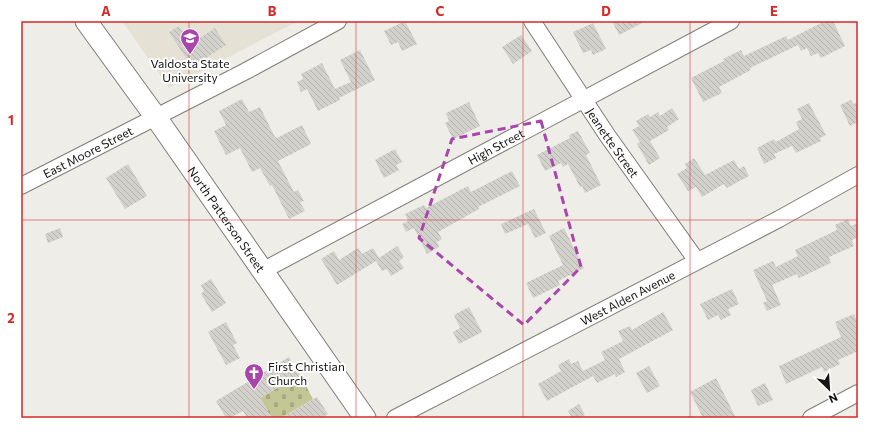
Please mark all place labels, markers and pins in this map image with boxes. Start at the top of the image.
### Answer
school or university icon: Valdosta State University [179,27,201,55]
place label: Valdosta State University [150,56,230,84]
place label: First Christian Church [268,359,345,387]
church icon: First Christian Church [243,362,265,390]

